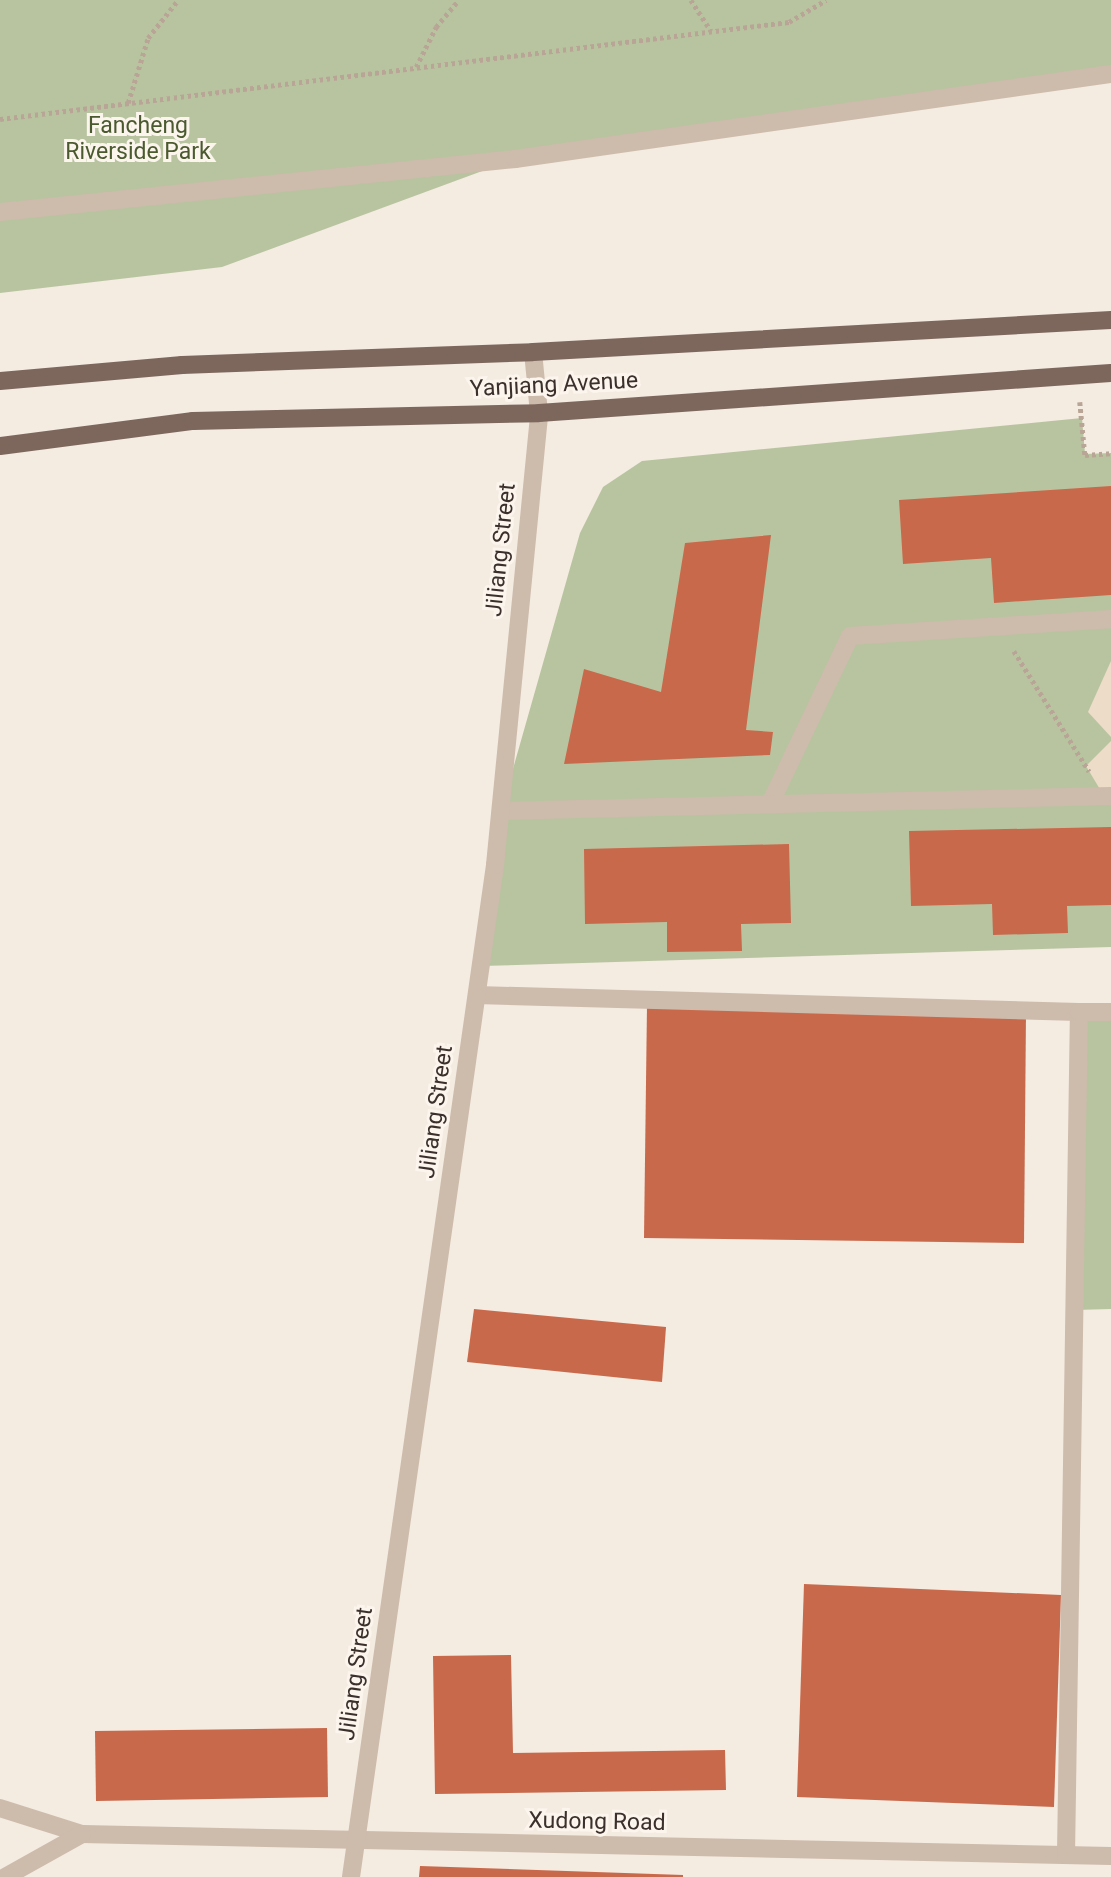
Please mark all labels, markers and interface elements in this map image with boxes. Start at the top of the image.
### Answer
park label: Fancheng Riverside Park [65,112,211,166]
street label: Yanjiang Avenue [469,367,639,403]
street label: Jiliang Street [480,482,522,618]
street label: Jiliang Street [413,1044,459,1180]
street label: Jiliang Street [333,1606,379,1742]
street label: Xudong Road [528,1807,666,1837]

